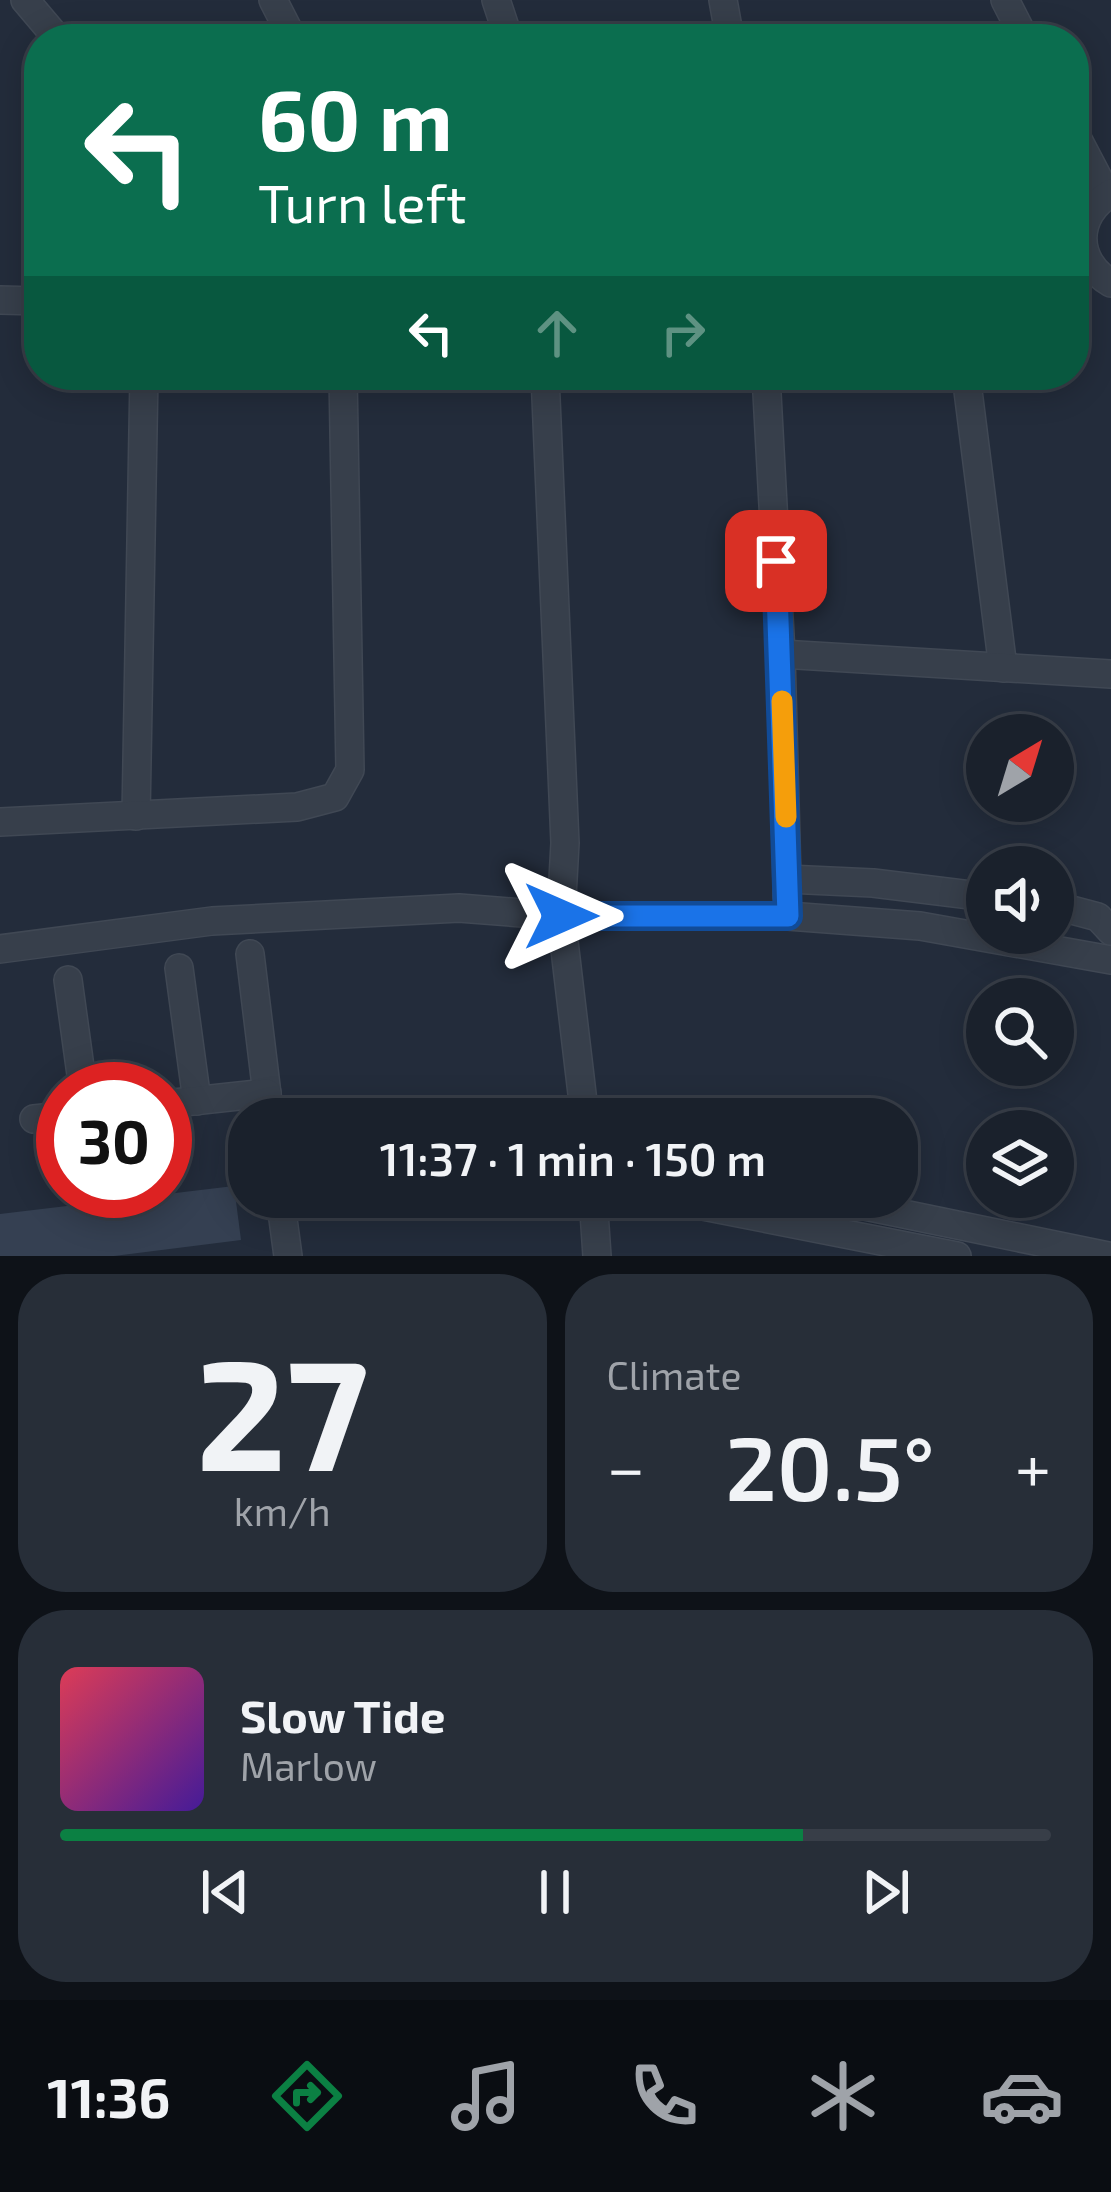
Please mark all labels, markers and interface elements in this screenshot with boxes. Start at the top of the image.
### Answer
text: 60 m [258,67,453,168]
icon: left [60,72,216,228]
text: Turn left [258,169,467,234]
icon: left [398,300,464,366]
icon: ahead [524,300,590,366]
icon: right [650,300,716,366]
pin [725,510,827,612]
icon: arrive [743,528,809,594]
north arrow [966,714,1074,822]
map controls [966,714,1074,1218]
button: sound [966,846,1074,954]
position arrow [498,853,624,979]
button: search [966,978,1074,1086]
speed limit sign: 30 [36,1062,192,1218]
button: layers [966,1110,1074,1218]
text: 11:37 · 1 min · 150 m [380,1131,766,1185]
text: 27 [196,1315,369,1502]
text: Climate [607,1351,741,1398]
text: 20.5° [725,1411,935,1519]
text: − [607,1426,645,1505]
text: + [1015,1426,1051,1505]
text: km/h [234,1487,331,1534]
text: Slow Tide [240,1688,445,1742]
text: Marlow [240,1742,377,1789]
icon: previous [192,1859,258,1925]
icon: pause [522,1859,588,1925]
icon: next [853,1859,919,1925]
icon: directions [265,2054,349,2138]
icon: music [444,2054,528,2138]
icon: phone [622,2054,706,2138]
icon: climate [801,2054,885,2138]
icon: car [980,2054,1064,2138]
text: 11:36 [47,2064,170,2129]

